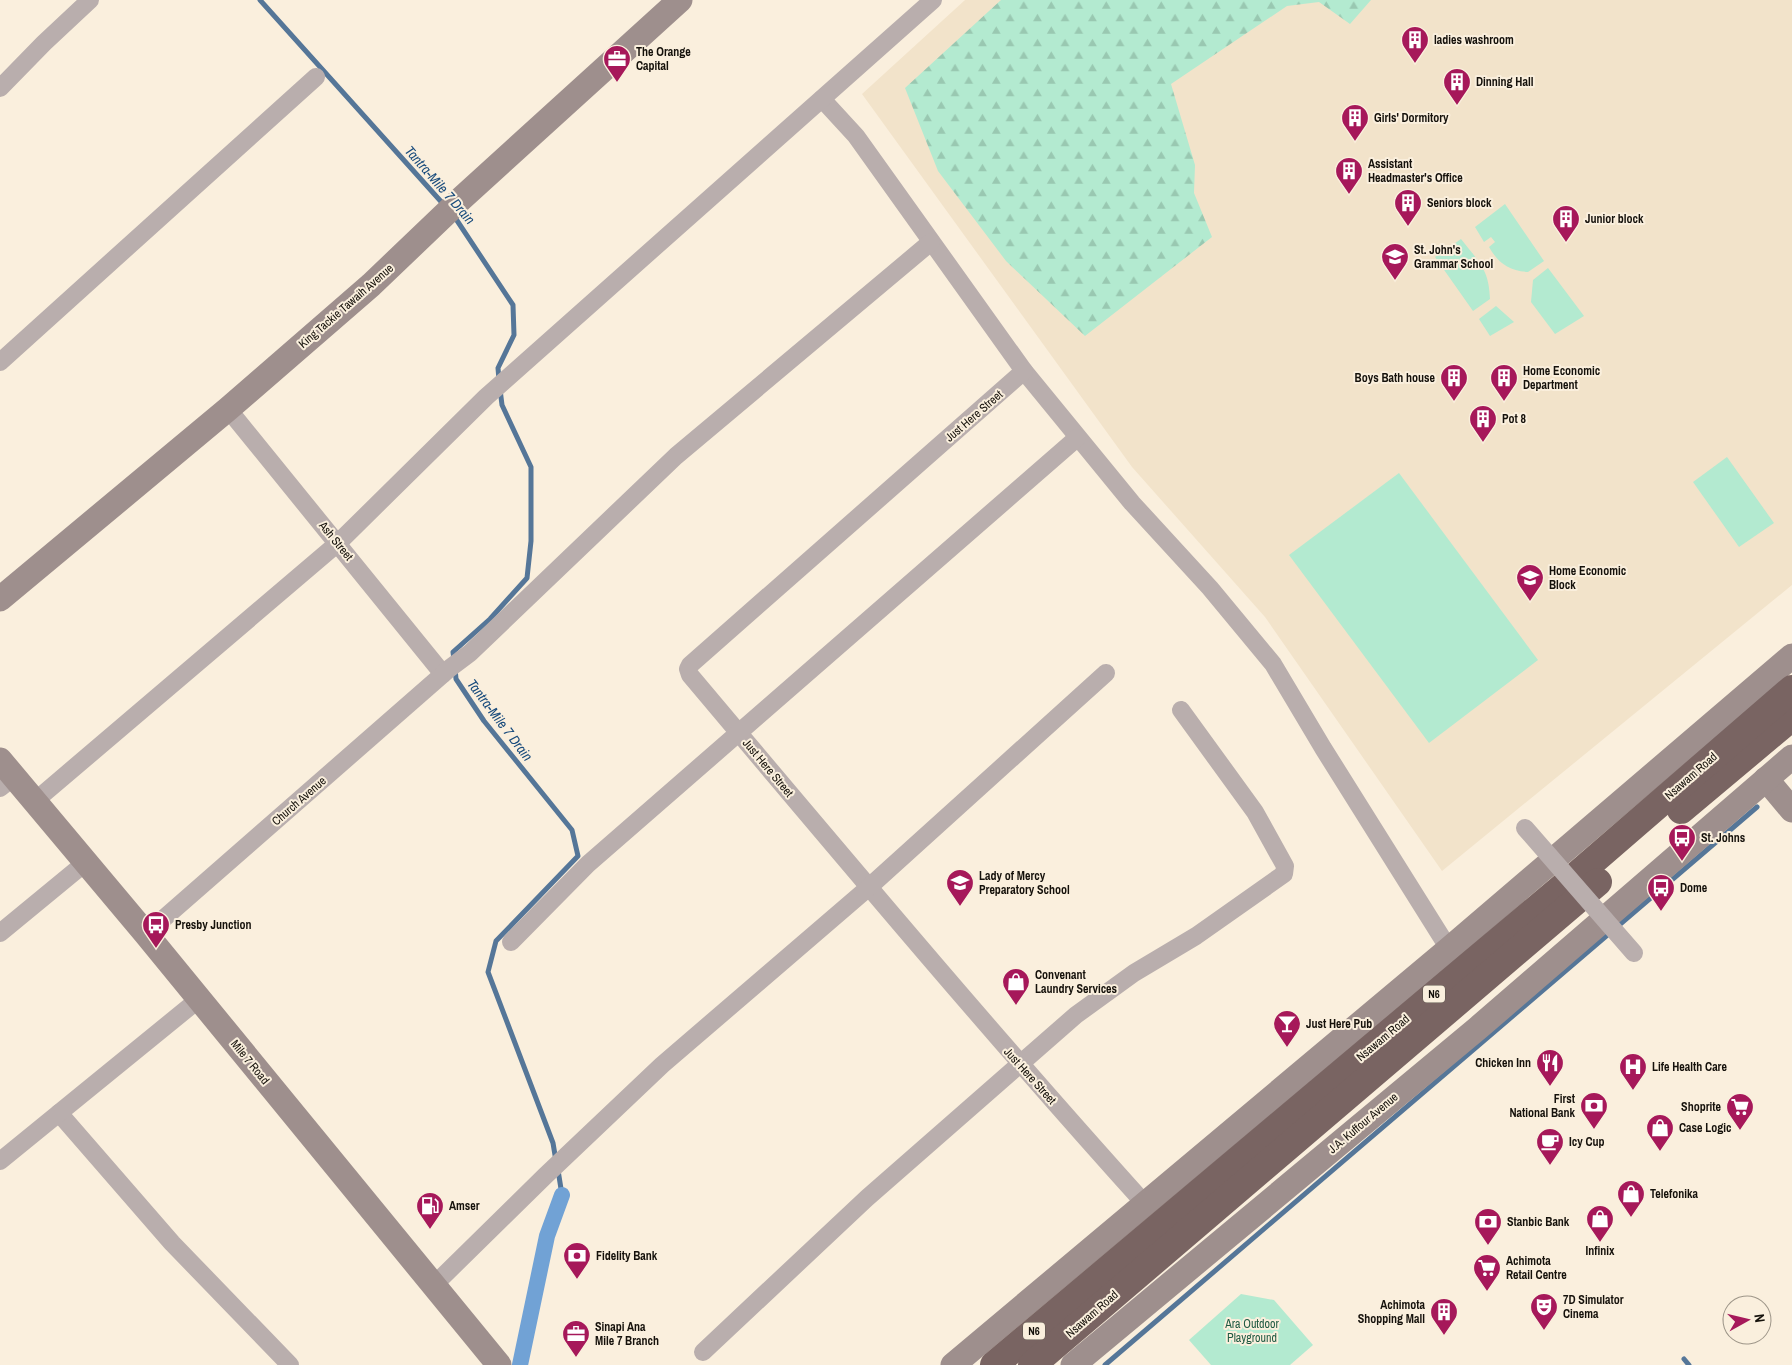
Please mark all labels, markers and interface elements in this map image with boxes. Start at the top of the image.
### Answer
building icon: ladies washroom [1400,25,1430,64]
place label: ladies washroom [1434,32,1514,48]
office icon: The Orange Capital [602,44,632,83]
place label: The Orange Capital [636,44,691,74]
building icon: Dinning Hall [1442,67,1472,106]
place label: Dinning Hall [1476,74,1534,90]
building icon: Girls' Dormitory [1340,103,1370,142]
place label: Girls' Dormitory [1374,110,1449,126]
water label: Tantra-Mile 7 Drain [401,142,479,228]
building icon: Assistant Headmaster's Office [1334,156,1364,195]
place label: Assistant Headmaster's Office [1368,156,1463,186]
building icon: Seniors block [1393,188,1423,227]
place label: Seniors block [1427,195,1492,211]
building icon: Junior block [1551,204,1581,243]
place label: Junior block [1585,211,1644,227]
school or university icon: St. John's Grammar School [1380,242,1410,281]
place label: St. John's Grammar School [1414,242,1494,272]
street label: King Tackie Tawaih Avenue [295,260,397,352]
building icon: Boys Bath house [1439,363,1469,402]
building icon: Home Economic Department [1489,363,1519,402]
place label: Home Economic Department [1523,363,1601,393]
place label: Boys Bath house [1355,370,1436,386]
street label: Just Here Street [942,386,1006,445]
building icon: Pot 8 [1468,404,1498,443]
place label: Pot 8 [1502,411,1527,427]
street label: Ash Street [315,517,357,564]
school or university icon: Home Economic Block [1515,563,1545,602]
place label: Home Economic Block [1549,563,1627,593]
water label: Tantra-Mile 7 Drain [463,675,537,765]
street label: Just Here Street [739,736,797,801]
street label: Nsawam Road [1661,749,1721,803]
street label: Church Avenue [268,773,330,829]
bus stop icon: St. Johns [1667,823,1697,862]
place label: St. Johns [1701,830,1746,846]
school or university icon: Lady of Mercy Preparatory School [945,868,975,907]
place label: Lady of Mercy Preparatory School [979,868,1070,898]
bus stop icon: Dome [1646,873,1676,912]
place label: Dome [1680,880,1708,896]
bus stop icon: Presby Junction [141,910,171,949]
place label: Presby Junction [175,917,252,933]
shop icon: Convenant Laundry Services [1001,967,1031,1006]
place label: Convenant Laundry Services [1035,967,1118,997]
road number: N6 [1423,986,1445,1002]
bar icon: Just Here Pub [1272,1009,1302,1048]
street label: Nsawam Road [1353,1011,1413,1065]
place label: Just Here Pub [1306,1016,1372,1032]
street label: Mile 7 Road [227,1036,273,1088]
street label: Just Here Street [1000,1044,1060,1108]
restaurant icon: Chicken Inn [1535,1048,1565,1087]
hospital icon: Life Health Care [1618,1052,1648,1091]
place label: Chicken Inn [1475,1055,1531,1071]
place label: Life Health Care [1652,1059,1727,1075]
street label: J.A. Kuffour Avenue [1325,1089,1401,1157]
place label: First National Bank [1509,1091,1576,1121]
bank icon: First National Bank [1579,1091,1609,1130]
supermarket icon: Shoprite [1725,1092,1755,1131]
place label: Shoprite [1681,1099,1722,1115]
shop icon: Case Logic [1645,1113,1675,1152]
place label: Case Logic [1679,1120,1732,1136]
cafe icon: Icy Cup [1535,1127,1565,1166]
place label: Icy Cup [1569,1134,1605,1150]
shop icon: Telefonika [1616,1179,1646,1218]
place label: Telefonika [1650,1186,1698,1202]
fuel station icon: Amser [415,1191,445,1230]
place label: Amser [449,1198,480,1214]
shop icon: Infinix [1585,1204,1615,1243]
bank icon: Stanbic Bank [1473,1207,1503,1246]
place label: Stanbic Bank [1507,1214,1570,1230]
bank icon: Fidelity Bank [562,1241,592,1280]
place label: Infinix [1586,1243,1615,1259]
place label: Fidelity Bank [596,1248,658,1264]
supermarket icon: Achimota Retail Centre [1472,1253,1502,1292]
place label: Achimota Retail Centre [1506,1253,1567,1283]
street label: Nsawam Road [1062,1287,1122,1341]
theatre icon: 7D Simulator Cinema [1529,1292,1559,1331]
place label: 7D Simulator Cinema [1563,1292,1624,1322]
north arrow [1722,1295,1772,1345]
place label: Achimota Shopping Mall [1358,1297,1426,1327]
building icon: Achimota Shopping Mall [1429,1297,1459,1336]
text: N [1750,1313,1769,1324]
park label: Ara Outdoor Playground [1224,1316,1280,1346]
office icon: Sinapi Ana Mile 7 Branch [561,1319,591,1358]
place label: Sinapi Ana Mile 7 Branch [595,1319,659,1349]
road number: N6 [1023,1322,1045,1340]

